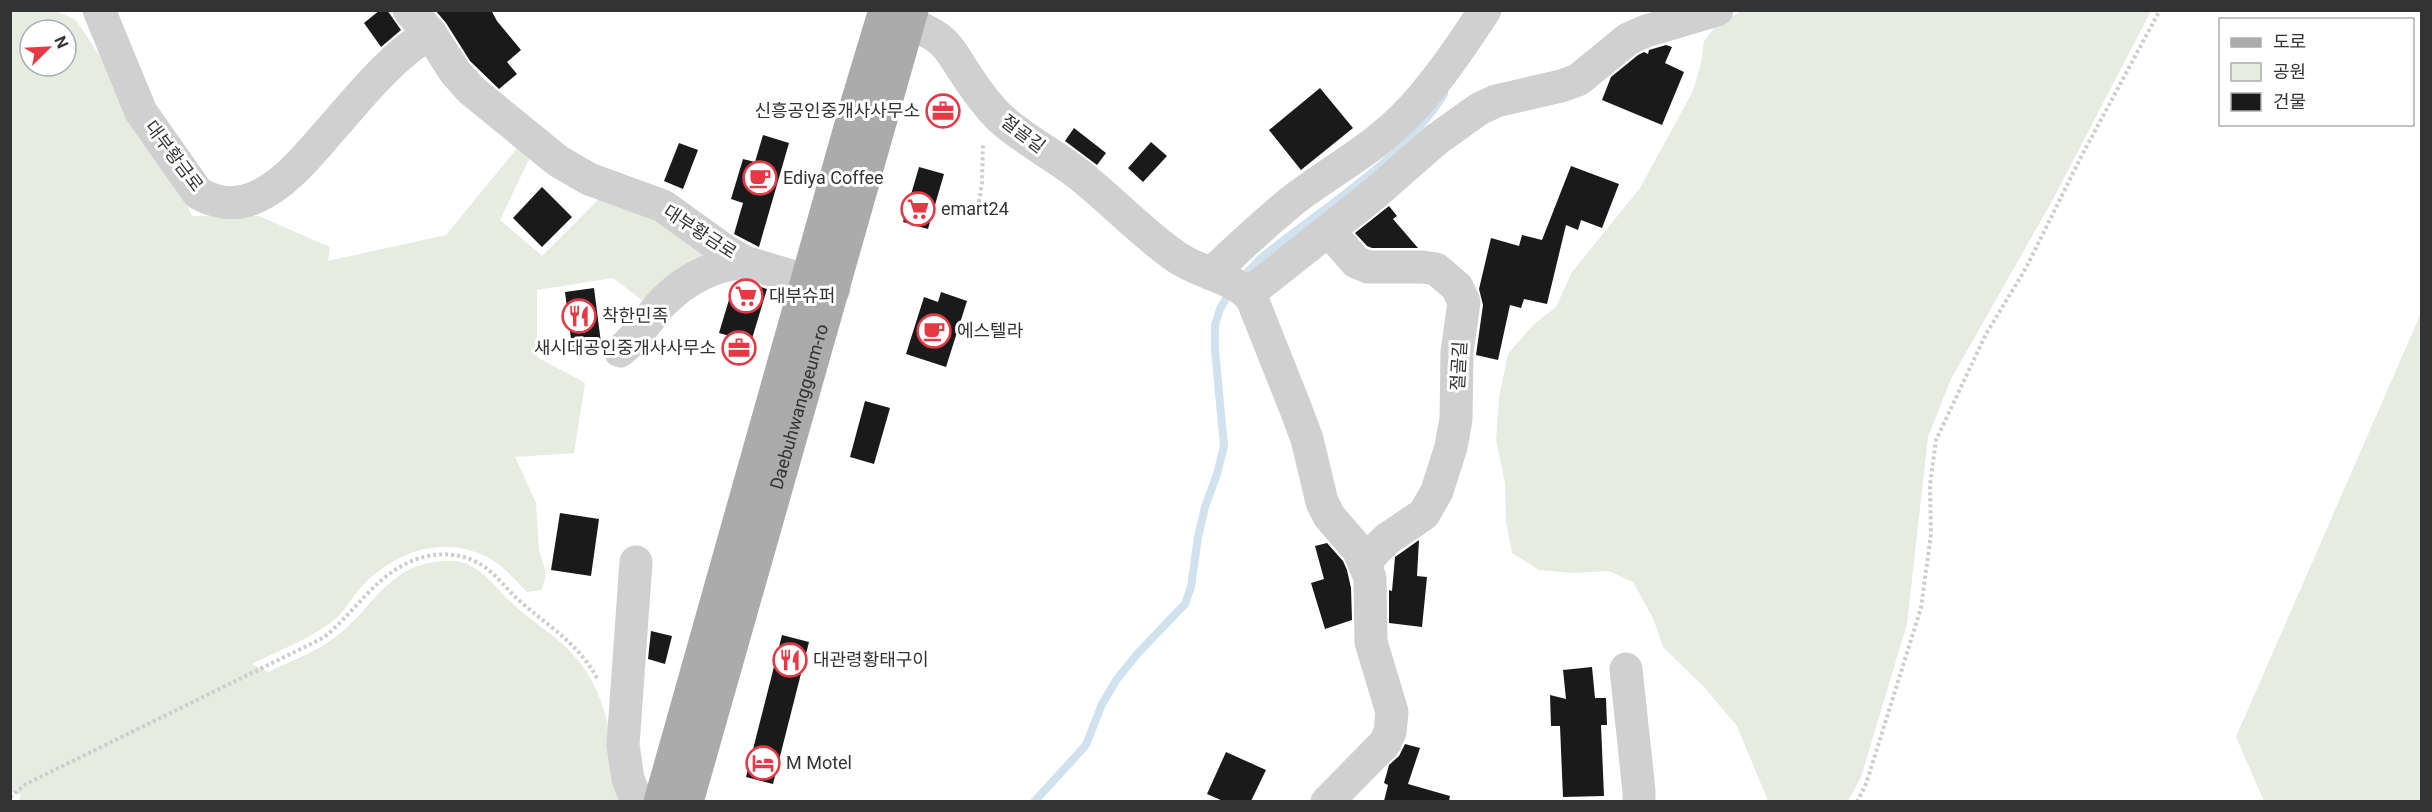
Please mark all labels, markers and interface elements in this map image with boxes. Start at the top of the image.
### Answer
north arrow [18,18,78,78]
legend [2219,18,2414,126]
text: 도로 [2273,31,2306,52]
text: N [50,33,72,51]
text: 공원 [2273,61,2306,82]
text: 건물 [2273,91,2306,112]
office icon: 신흥공인중개사사무소 [925,93,961,129]
place label: 신흥공인중개사사무소 [754,100,920,121]
street label: 절골길 [997,110,1049,157]
street label: 대부황금로 [141,116,208,195]
cafe icon: Ediya Coffee [742,160,778,196]
place label: Ediya Coffee [783,167,884,188]
supermarket icon: emart24 [900,191,936,227]
place label: emart24 [941,198,1009,219]
street label: 대부황금로 [660,200,741,263]
supermarket icon: 대부슈퍼 [728,278,764,314]
place label: 대부슈퍼 [769,285,835,306]
restaurant icon: 착한민족 [561,298,597,334]
place label: 착한민족 [602,305,668,326]
cafe icon: 에스텔라 [916,313,952,349]
place label: 에스텔라 [957,320,1024,341]
street label: Daebuhwanggeum-ro [765,321,832,492]
office icon: 새시대공인중개사사무소 [721,330,757,366]
place label: 새시대공인중개사사무소 [534,337,716,358]
street label: 절골길 [1447,341,1470,391]
restaurant icon: 대관령황태구이 [772,642,808,678]
place label: 대관령황태구이 [813,649,929,670]
hotel icon: M Motel [745,745,781,781]
place label: M Motel [786,752,852,773]

